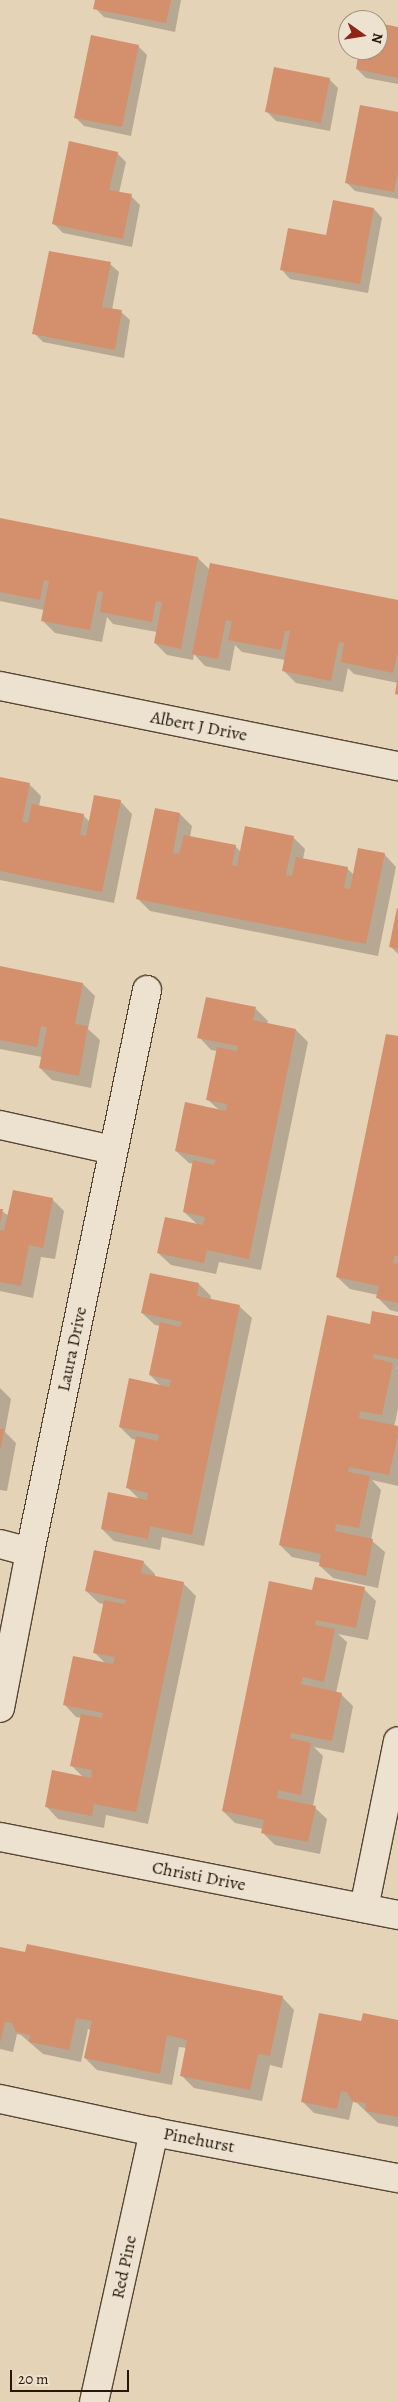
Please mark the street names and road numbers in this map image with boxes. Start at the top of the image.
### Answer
street label: Albert J Drive [149,706,249,746]
street label: Laura Drive [52,1305,92,1393]
street label: Christi Drive [150,1856,248,1896]
street label: Pinehurst [162,2123,236,2157]
street label: Red Pine [107,2233,141,2301]

